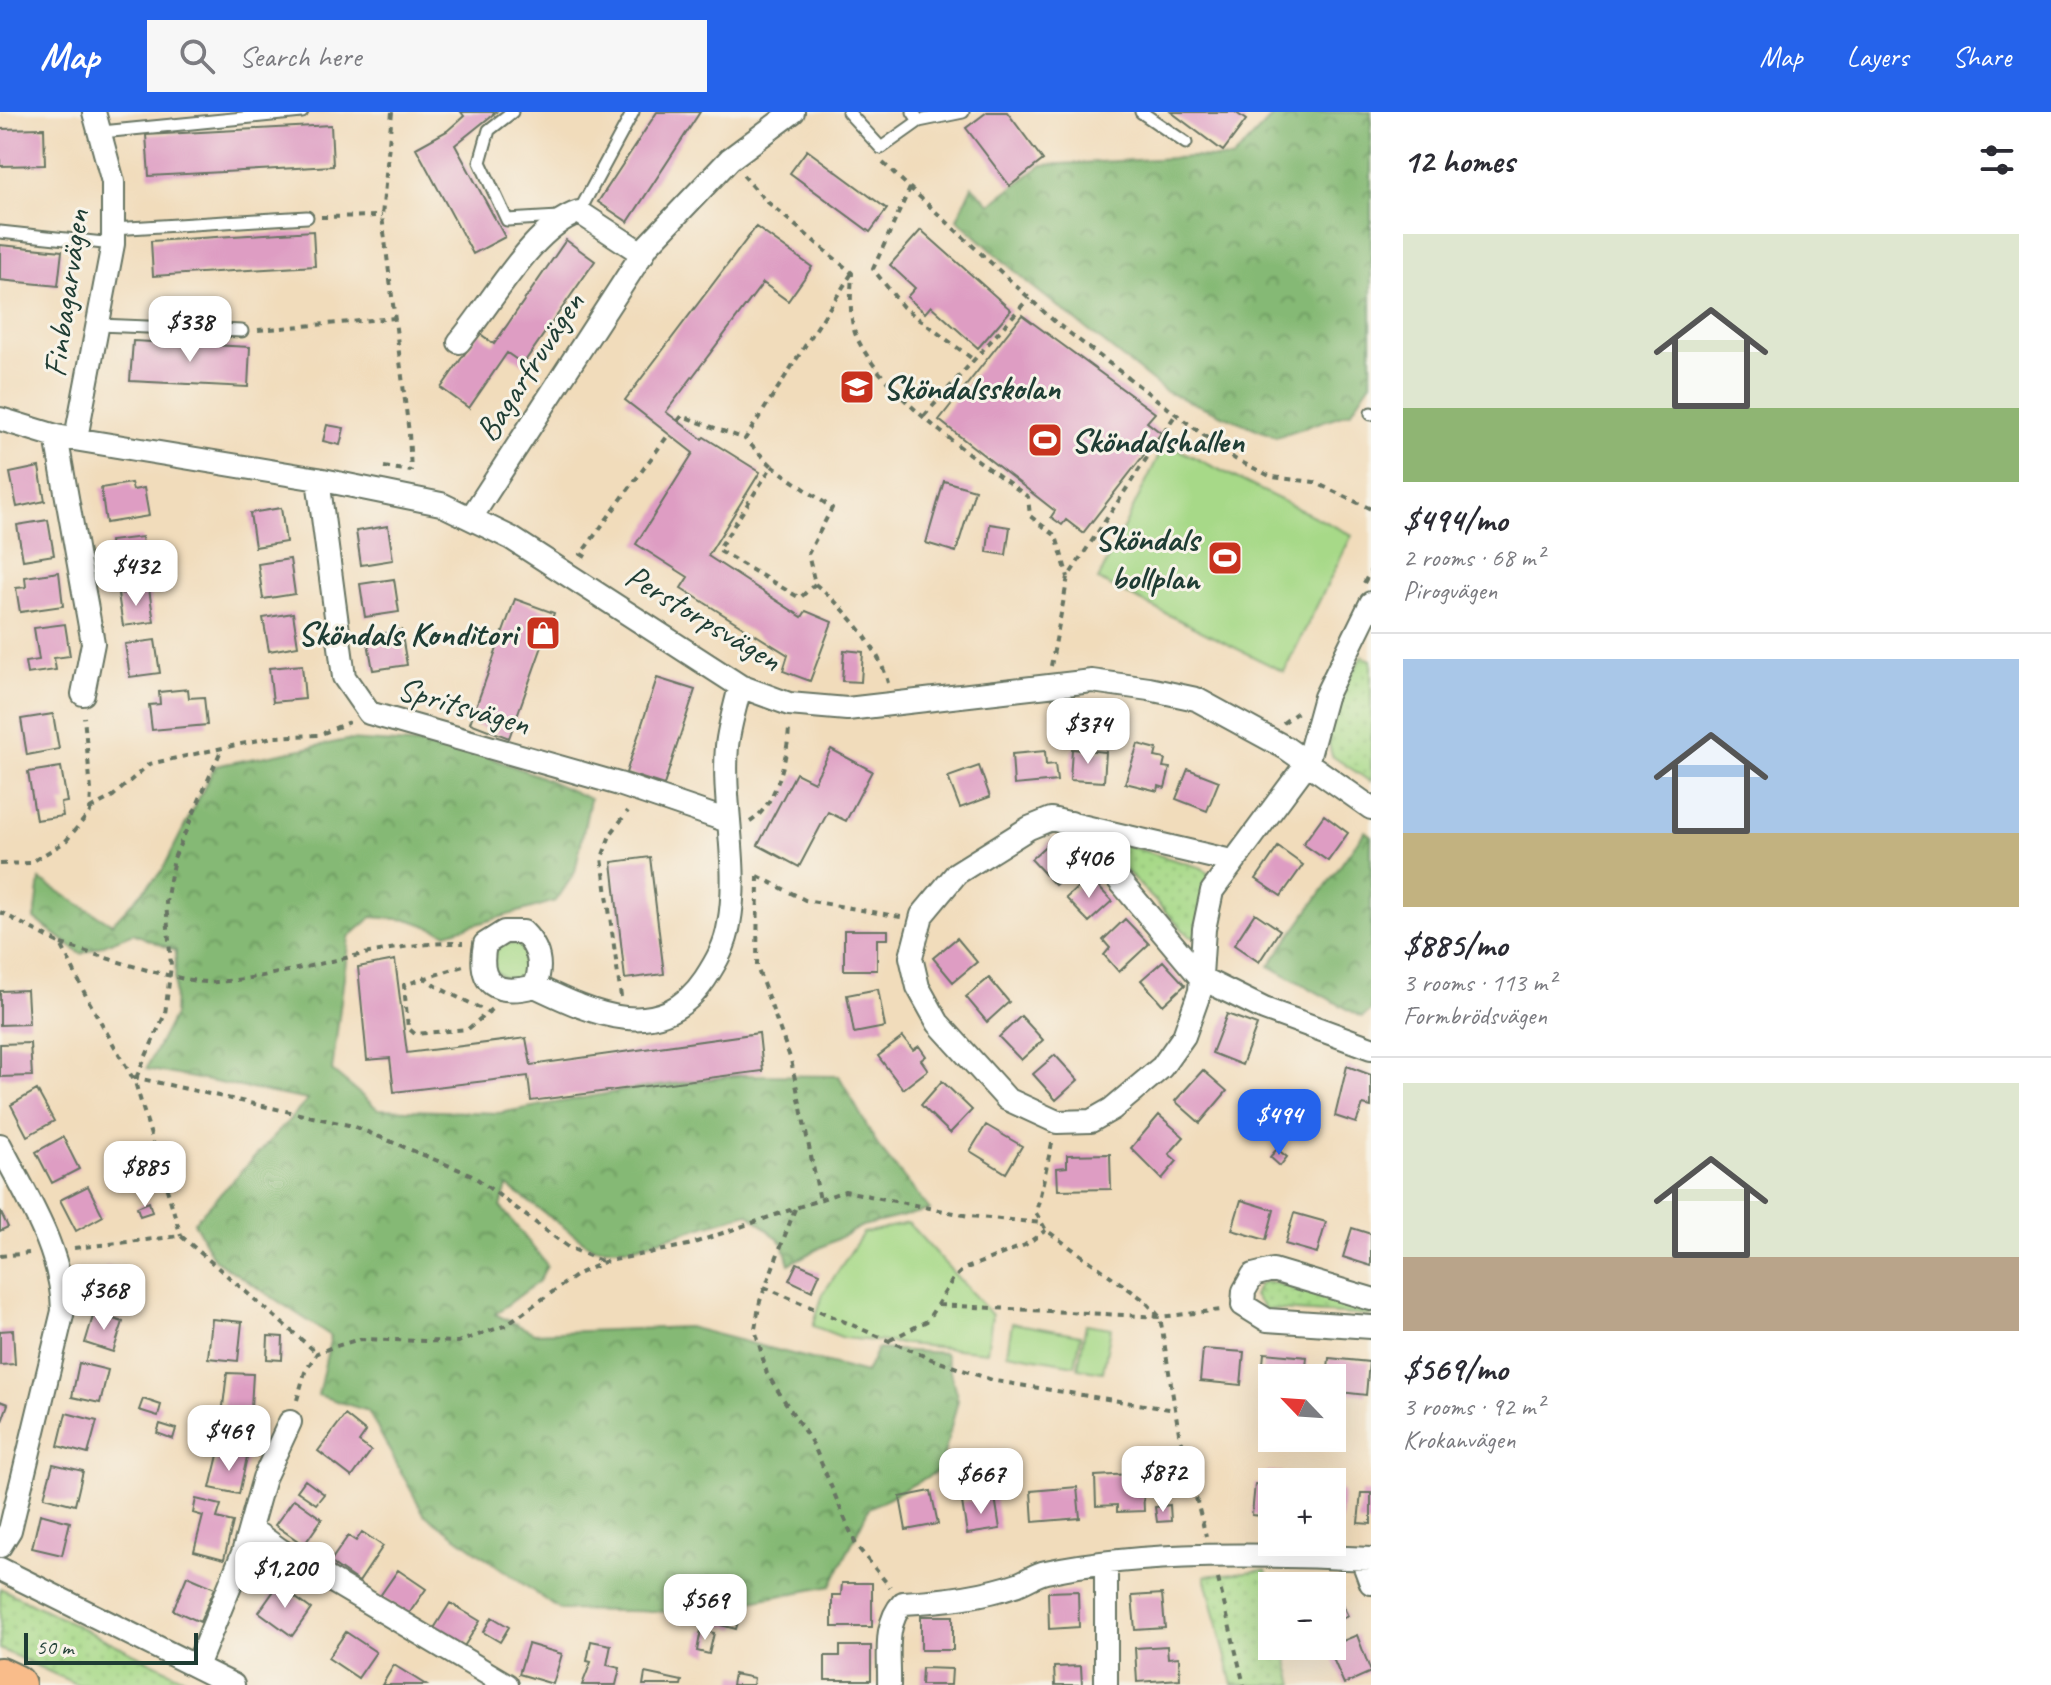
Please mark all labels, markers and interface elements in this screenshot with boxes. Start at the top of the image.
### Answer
search box [147,20,707,92]
text: Map [40,33,99,80]
icon: search [175,34,219,78]
text: Search here [239,37,361,75]
text: Map [1760,39,1803,74]
text: Layers [1847,39,1908,74]
text: Share [1952,39,2011,74]
icon: filters [1975,138,2019,182]
text: 12 homes [1403,139,1514,182]
street label: Finbagarvägen [32,206,99,380]
street label: Bagarfruvägen [465,283,594,449]
icon: home [1639,286,1783,430]
pin: $338 [143,296,237,364]
text: $338 [167,305,213,338]
place label: Sköndalsskolan [883,366,1061,409]
school or university icon: Sköndalsskolan [838,368,876,406]
place label: Sköndalshallen [1071,419,1245,462]
sports icon: Sköndalshallen [1026,421,1064,459]
text: $494/mo [1403,498,1507,541]
place label: Sköndals bollplan [1095,517,1202,599]
sports icon: Sköndals bollplan [1206,539,1244,577]
pin: $432 [89,540,183,608]
text: 2 rooms · 68 m² [1403,541,1544,574]
text: $432 [113,549,159,582]
street label: Perstorpsvägen [618,554,790,681]
text: Pirogvägen [1403,574,1497,607]
place label: Sköndals Konditori [298,612,521,655]
shop icon: Sköndals Konditori [524,614,562,652]
street label: Spritsvägen [393,666,536,745]
pin: $374 [1041,698,1135,766]
text: $374 [1065,707,1111,740]
icon: home [1639,711,1783,855]
pin: $406 [1042,832,1136,900]
text: $406 [1065,841,1113,874]
text: $885/mo [1403,923,1507,966]
text: 3 rooms · 113 m² [1403,966,1555,999]
text: Formbrödsvägen [1403,999,1547,1032]
pin: $494 [1232,1089,1326,1157]
text: $494 [1256,1098,1302,1131]
icon: home [1639,1135,1783,1279]
pin: $885 [98,1141,192,1209]
text: $885 [122,1150,168,1183]
pin: $368 [57,1264,151,1332]
text: $368 [80,1273,128,1306]
text: $569/mo [1403,1347,1508,1390]
north arrow [1258,1364,1346,1452]
map controls [1258,1364,1346,1660]
text: 3 rooms · 92 m² [1403,1390,1544,1423]
pin: $469 [182,1405,276,1473]
text: $469 [205,1414,253,1447]
text: Krokanvägen [1403,1423,1515,1456]
pin: $872 [1116,1446,1210,1514]
pin: $667 [934,1448,1028,1516]
text: $872 [1140,1455,1186,1488]
text: $667 [957,1457,1005,1490]
button: + [1258,1468,1346,1556]
pin: $1,200 [220,1542,350,1610]
text: $1,200 [253,1551,317,1584]
button: − [1258,1572,1346,1660]
pin: $569 [658,1574,752,1642]
text: $569 [682,1583,728,1616]
scale bar [24,1629,198,1665]
text: 50 m [36,1633,73,1661]

